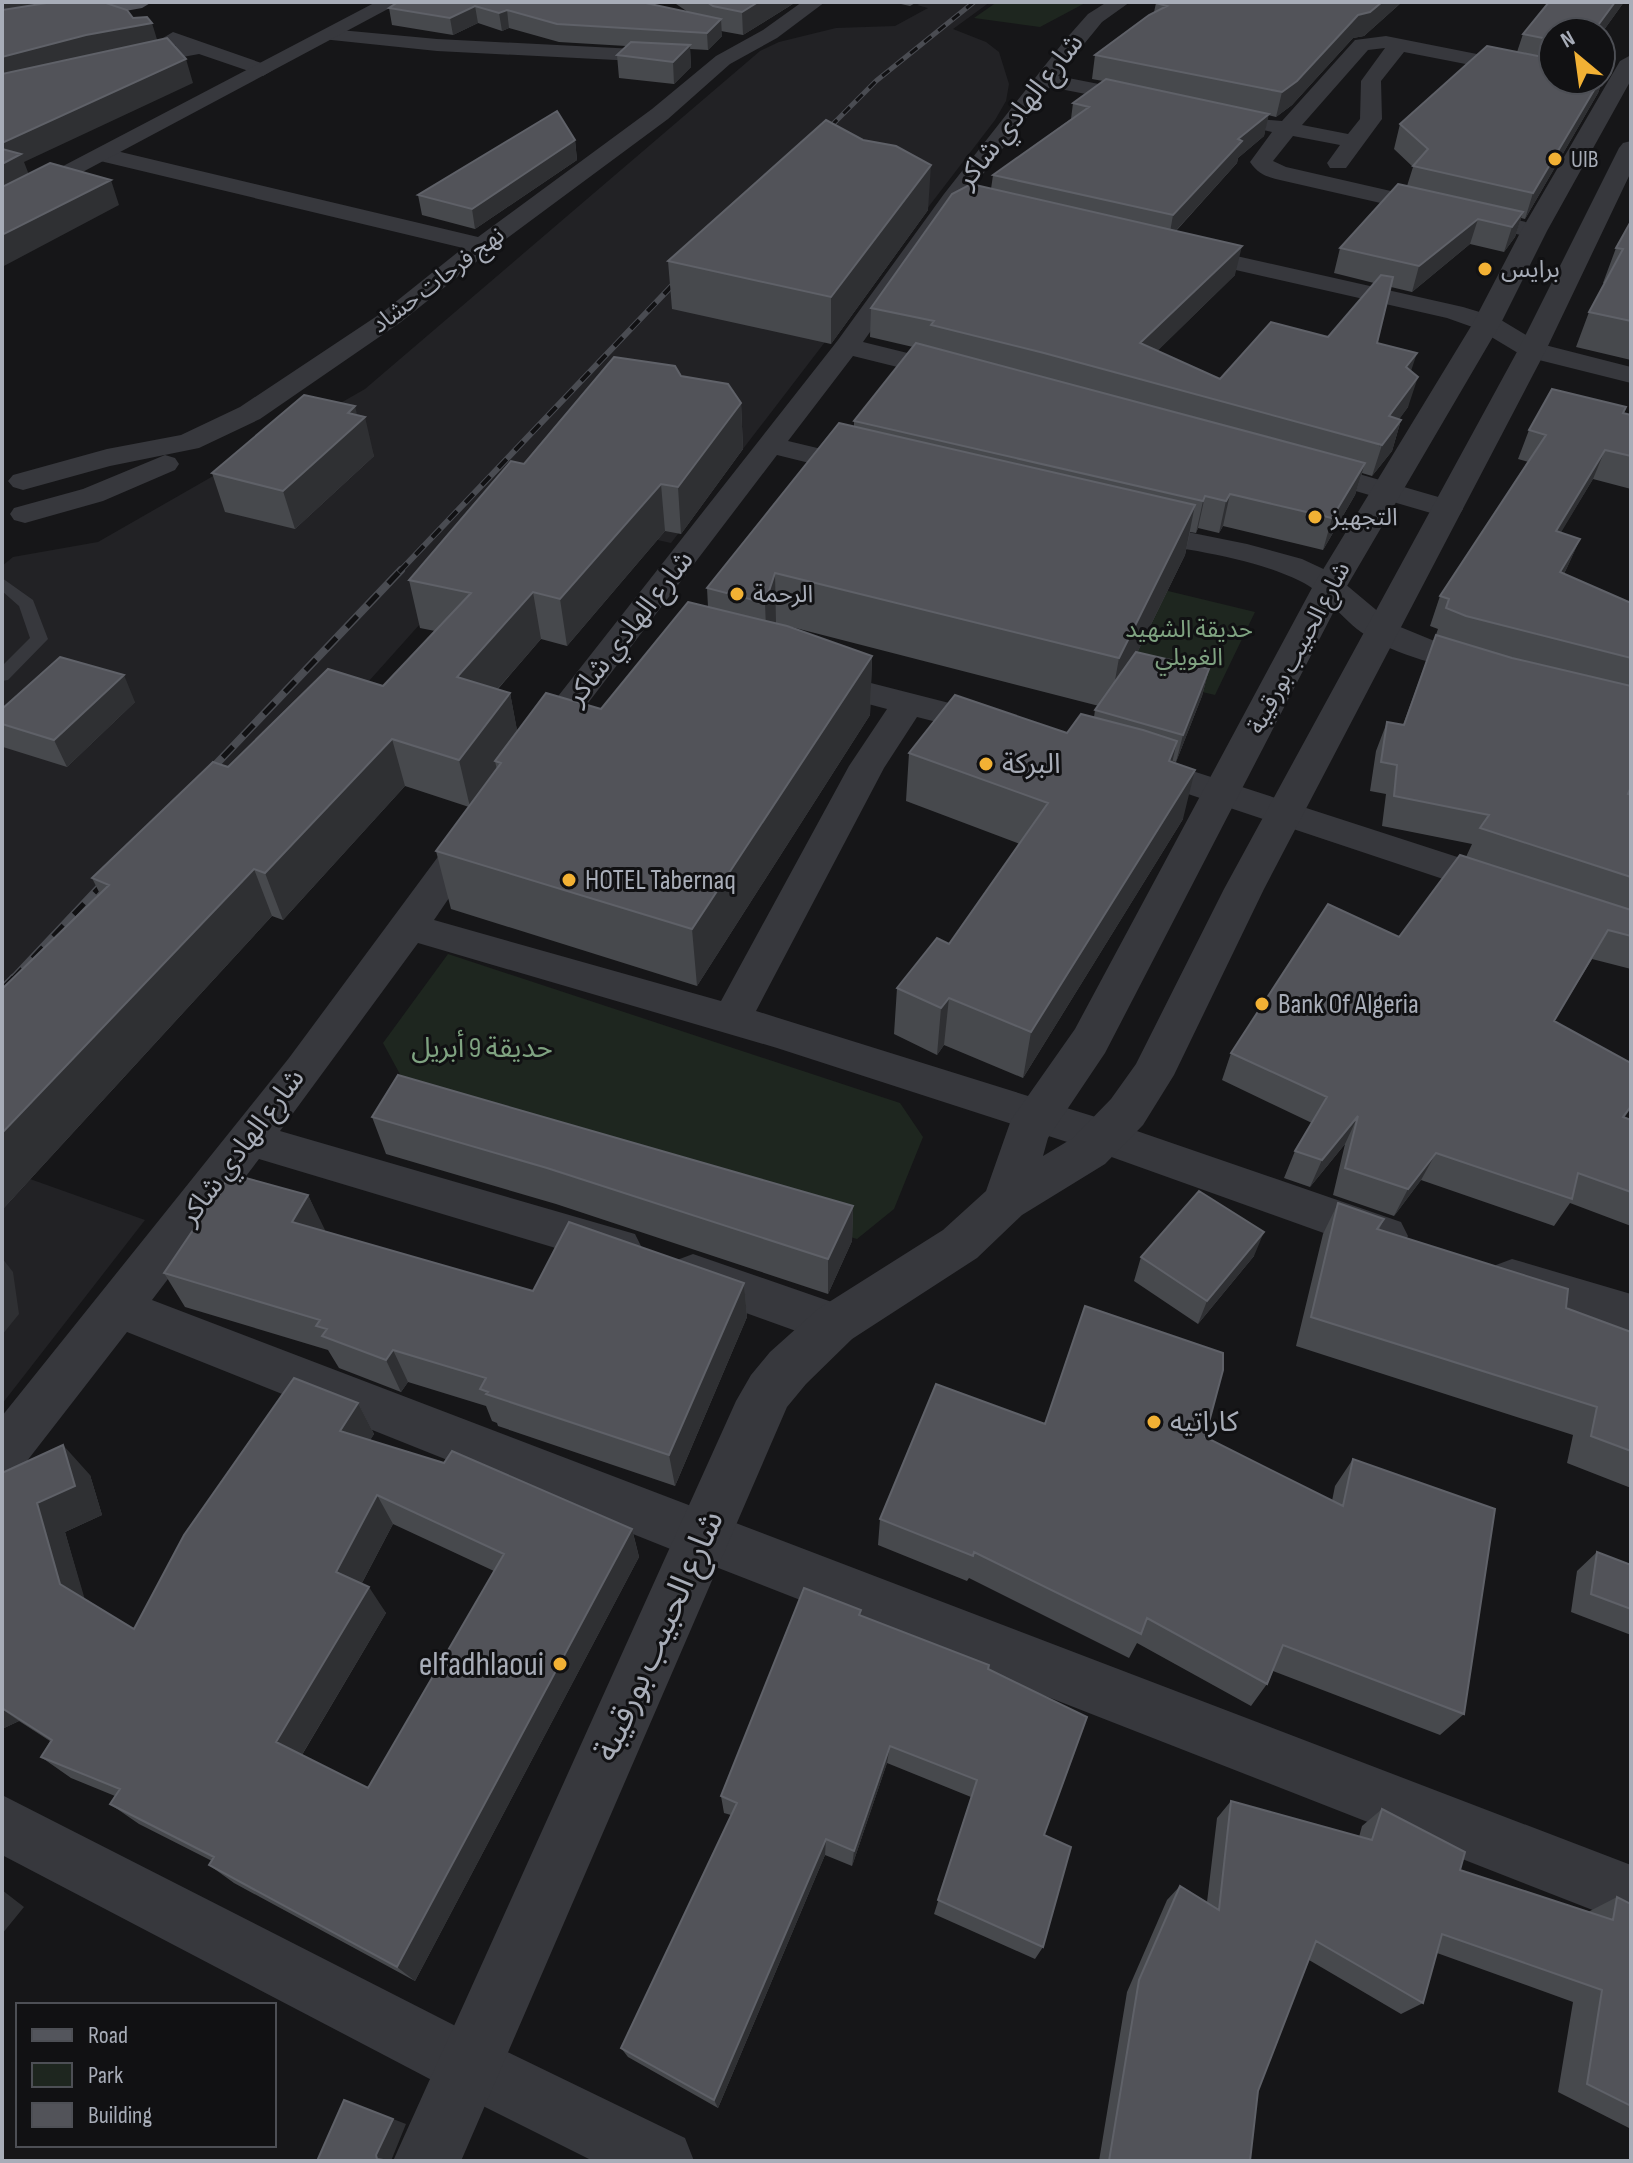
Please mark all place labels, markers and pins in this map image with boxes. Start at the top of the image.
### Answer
place label: UIB [1571,145,1598,174]
marker: UIB [1546,150,1564,168]
place label: برايس [1501,255,1560,284]
marker: برايس [1476,260,1494,278]
place label: التجهيز [1330,503,1398,532]
marker: التجهيز [1306,508,1324,526]
place label: الرحمة [753,580,813,609]
marker: الرحمة [728,585,746,603]
place label: البركة [1002,748,1061,781]
marker: البركة [977,755,995,773]
place label: HOTEL Tabernaq [585,864,736,897]
marker: HOTEL Tabernaq [560,871,578,889]
place label: Bank Of Algeria [1278,988,1419,1021]
marker: Bank Of Algeria [1253,995,1271,1013]
place label: كاراتيه [1170,1406,1239,1439]
marker: كاراتيه [1145,1413,1163,1431]
place label: elfadhlaoui [419,1644,544,1685]
marker: elfadhlaoui [551,1655,569,1673]

